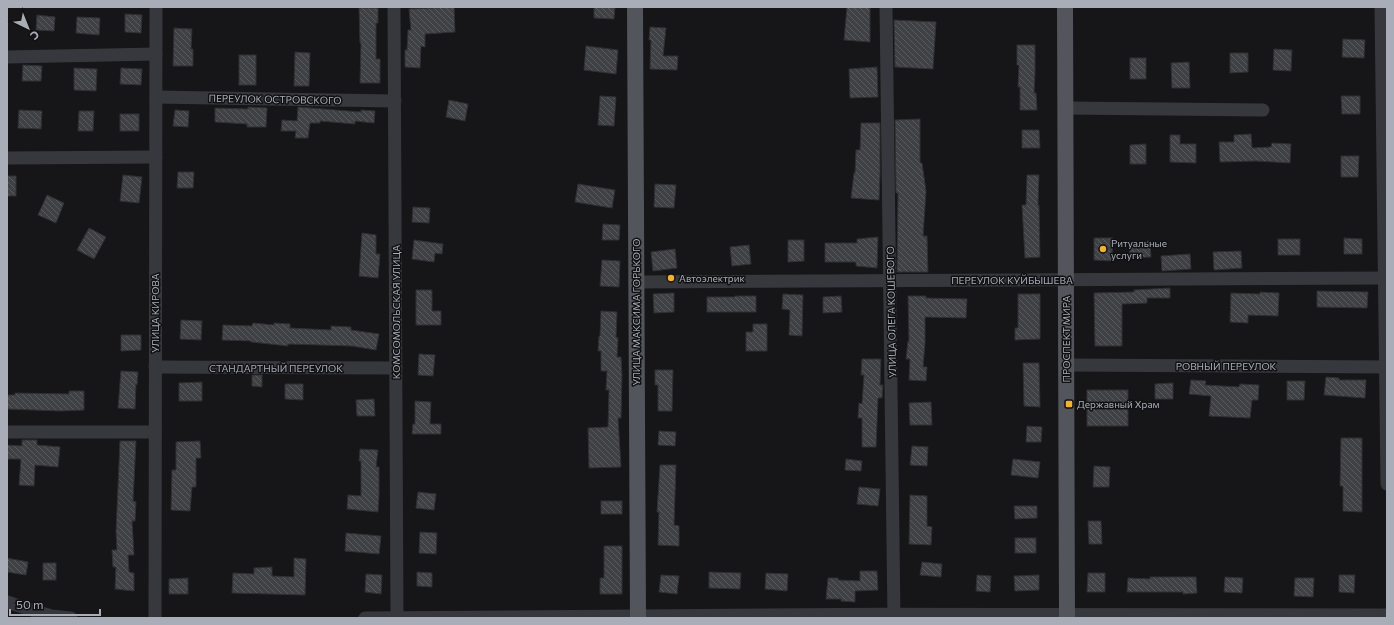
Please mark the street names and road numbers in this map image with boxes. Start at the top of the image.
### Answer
street label: ПЕРЕУЛОК ОСТРОВСКОГО [208,92,342,106]
street label: УЛИЦА МАКСИМА ГОРЬКОГО [630,238,642,386]
street label: КОМСОМОЛЬСКАЯ УЛИЦА [390,245,402,379]
street label: УЛИЦА ОЛЕГА КОШЕВОГО [884,246,898,378]
street label: УЛИЦА КИРОВА [149,273,161,353]
street label: ПЕРЕУЛОК КУЙБЫШЕВА [951,274,1073,286]
street label: ПРОСПЕКТ МИРА [1060,295,1072,382]
street label: РОВНЫЙ ПЕРЕУЛОК [1176,360,1277,372]
street label: СТАНДАРТНЫЙ ПЕРЕУЛОК [209,362,343,374]

